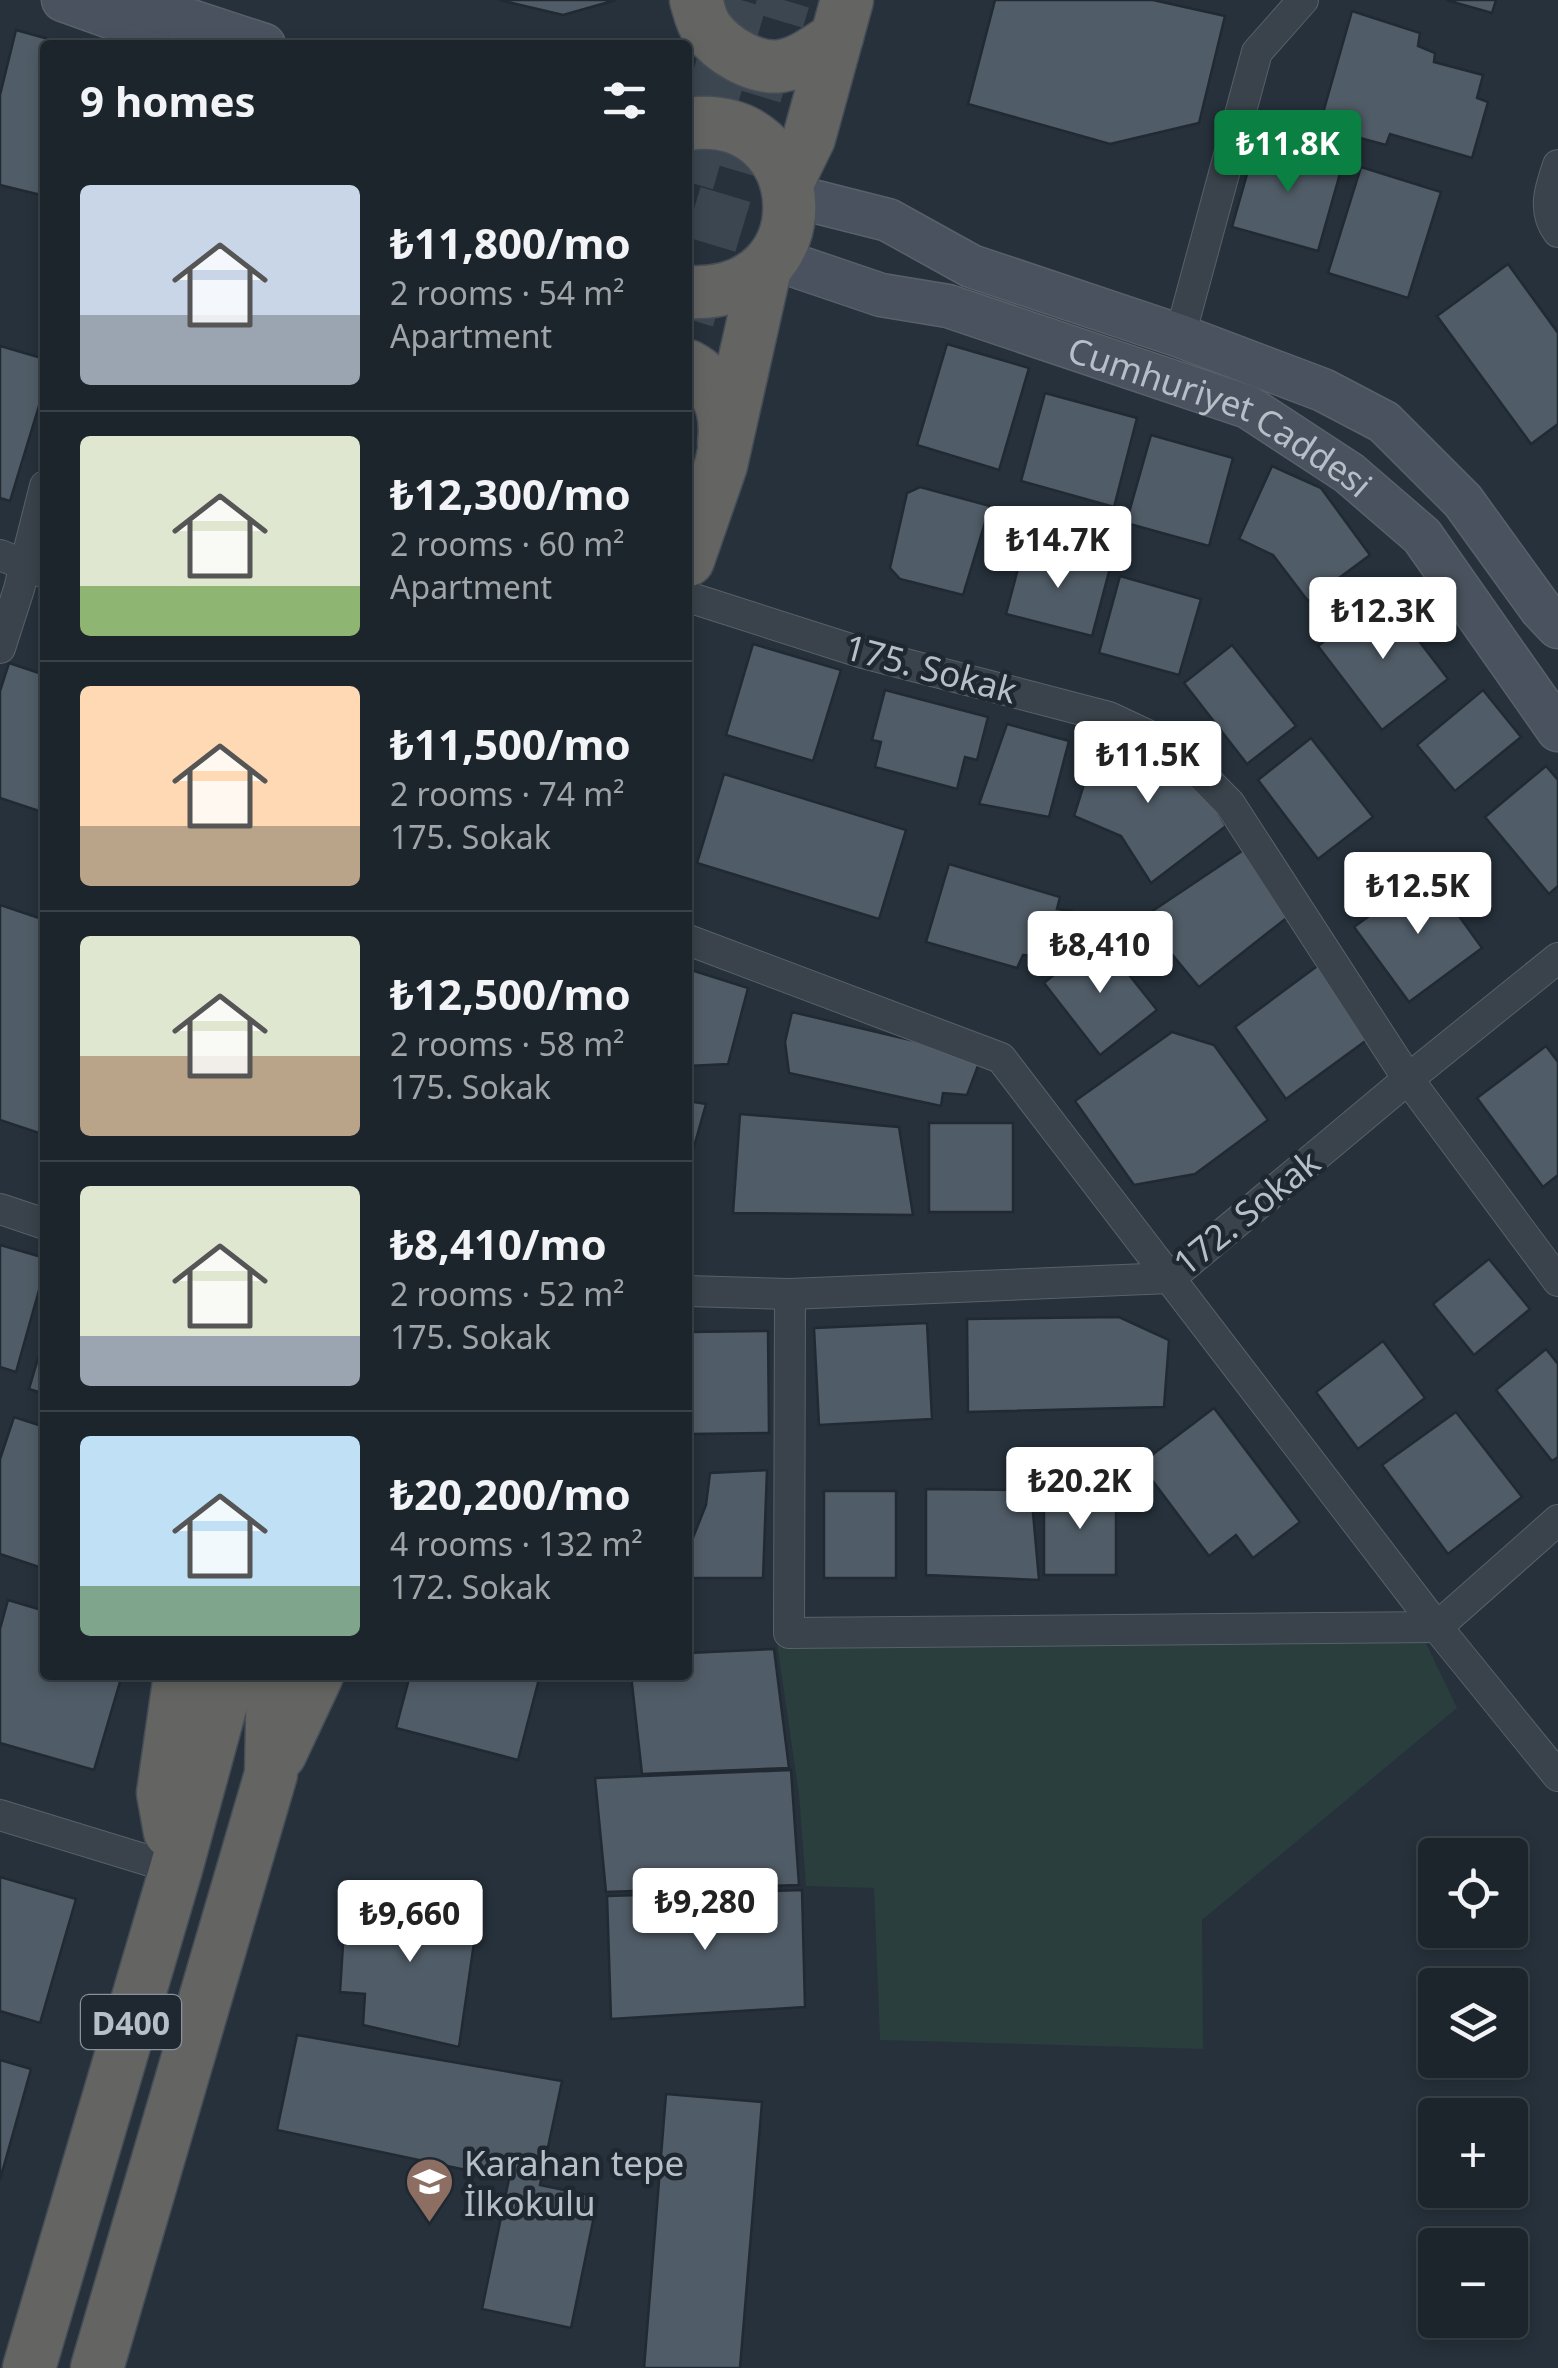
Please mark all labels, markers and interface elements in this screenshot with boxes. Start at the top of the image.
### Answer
text: 9 homes [80,72,256,129]
icon: filters [597,73,652,128]
pin: ₺11.8K [1207,110,1369,195]
text: ₺11.8K [1236,121,1340,164]
text: ₺11,800/mo [390,214,631,271]
icon: home [160,225,280,345]
text: 2 rooms · 54 m² [390,271,624,314]
text: Apartment [390,314,552,357]
street label: Cumhuriyet Caddesi [1062,325,1383,507]
text: ₺12,300/mo [390,465,631,522]
icon: home [160,476,280,596]
pin: ₺14.7K [977,506,1139,591]
text: ₺14.7K [1006,517,1110,560]
text: 2 rooms · 60 m² [390,522,624,565]
text: Apartment [390,565,552,608]
pin: ₺12.3K [1302,577,1464,662]
text: ₺12.3K [1331,588,1435,631]
street label: 175. Sokak [840,623,1022,714]
text: ₺11,500/mo [390,715,631,772]
pin: ₺11.5K [1067,721,1229,806]
icon: home [160,726,280,846]
text: ₺11.5K [1096,732,1200,775]
text: 2 rooms · 74 m² [390,772,624,815]
text: 175. Sokak [390,815,551,858]
pin: ₺12.5K [1337,852,1499,937]
text: ₺12.5K [1366,863,1470,906]
pin: ₺8,410 [1019,911,1181,996]
text: ₺8,410 [1050,922,1150,965]
text: ₺12,500/mo [390,965,631,1022]
icon: home [160,976,280,1096]
text: 2 rooms · 58 m² [390,1022,624,1065]
text: 175. Sokak [390,1065,551,1108]
street label: 172. Sokak [1163,1138,1329,1286]
text: ₺8,410/mo [390,1215,607,1272]
icon: home [160,1226,280,1346]
text: 2 rooms · 52 m² [390,1272,624,1315]
text: 175. Sokak [390,1315,551,1358]
pin: ₺20.2K [999,1447,1161,1532]
text: ₺20.2K [1028,1458,1132,1501]
text: ₺20,200/mo [390,1465,631,1522]
icon: home [160,1476,280,1596]
text: 4 rooms · 132 m² [390,1522,643,1565]
text: 172. Sokak [390,1565,551,1608]
map controls [1418,1838,1528,2338]
button: locate [1418,1838,1528,1948]
pin: ₺9,280 [624,1868,786,1953]
text: ₺9,280 [655,1879,755,1922]
pin: ₺9,660 [329,1880,491,1965]
text: ₺9,660 [360,1891,460,1934]
button: layers [1418,1968,1528,2078]
road number: D400 [81,1995,181,2049]
button: + [1418,2098,1528,2208]
place label: Karahan tepe İlkokulu [464,2139,684,2226]
school or university icon: Karahan tepe İlkokulu [403,2156,455,2224]
button: − [1418,2228,1528,2338]

